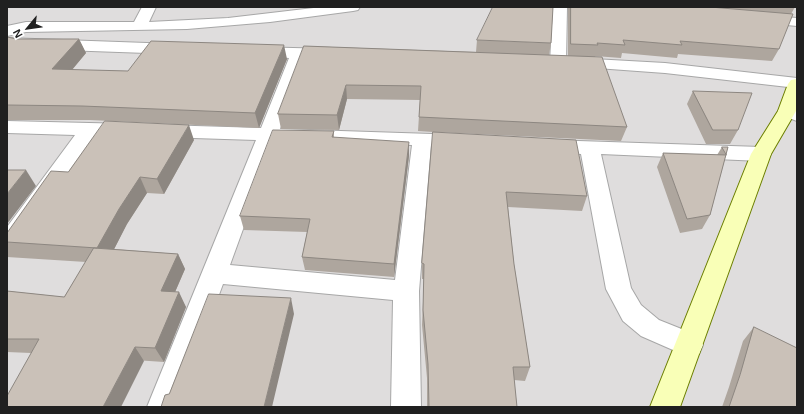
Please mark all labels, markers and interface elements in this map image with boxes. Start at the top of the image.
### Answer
north arrow [8,8,48,48]
text: N [10,27,25,40]

